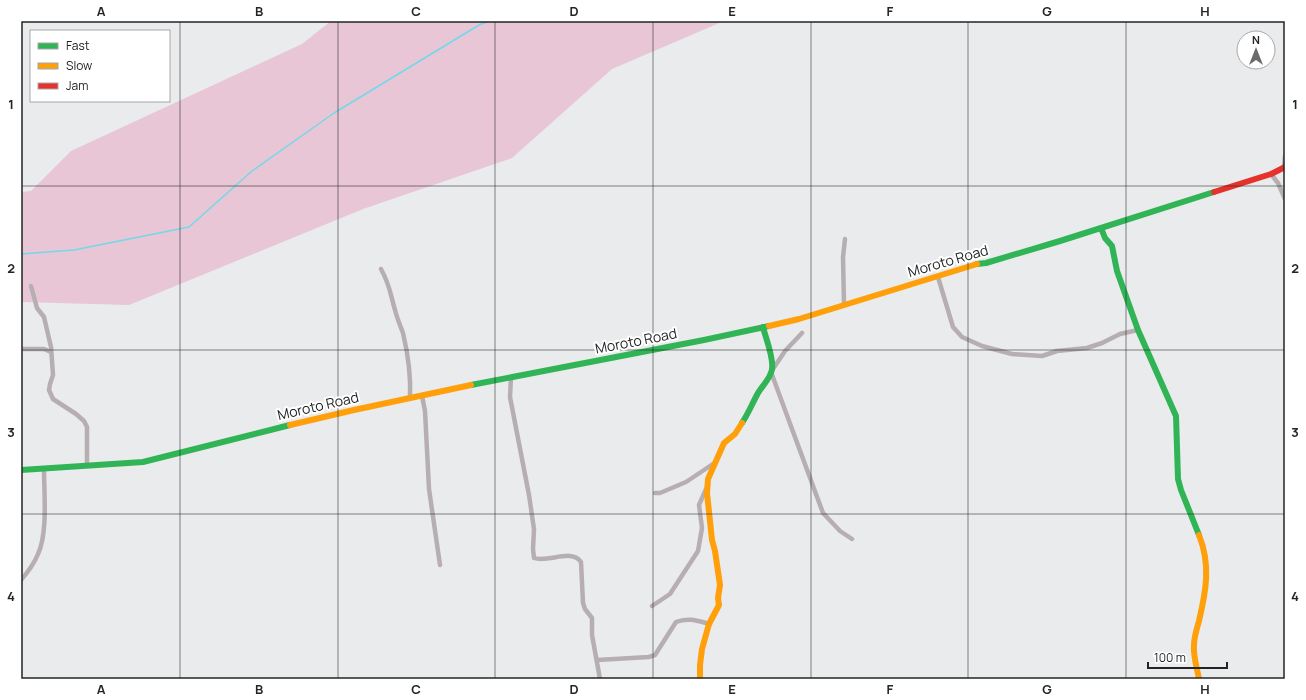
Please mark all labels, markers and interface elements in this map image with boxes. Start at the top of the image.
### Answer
text: A [97,2,106,20]
text: B [255,2,263,20]
text: C [411,2,421,20]
text: D [569,2,579,20]
text: E [728,2,736,20]
text: F [887,2,894,20]
text: G [1042,2,1052,20]
text: H [1200,2,1210,20]
legend [30,30,170,102]
north arrow [1236,30,1276,70]
text: N [1252,32,1260,47]
text: Fast [66,37,90,54]
text: Slow [66,57,92,74]
text: Jam [66,77,88,94]
text: 1 [8,95,14,113]
text: 1 [1292,95,1298,113]
street label: Moroto Road [905,240,990,281]
text: 2 [7,259,15,277]
text: 2 [1291,259,1299,277]
street label: Moroto Road [593,323,678,358]
street label: Moroto Road [275,387,360,424]
text: 3 [7,423,15,441]
text: 3 [1291,423,1299,441]
text: 4 [7,587,15,605]
text: 4 [1291,587,1299,605]
scale bar [1148,644,1227,670]
text: 100 m [1154,649,1186,666]
text: A [97,680,106,698]
text: B [255,680,263,698]
text: C [411,680,421,698]
text: D [569,680,579,698]
text: E [728,680,736,698]
text: F [887,680,894,698]
text: G [1042,680,1052,698]
text: H [1200,680,1210,698]

